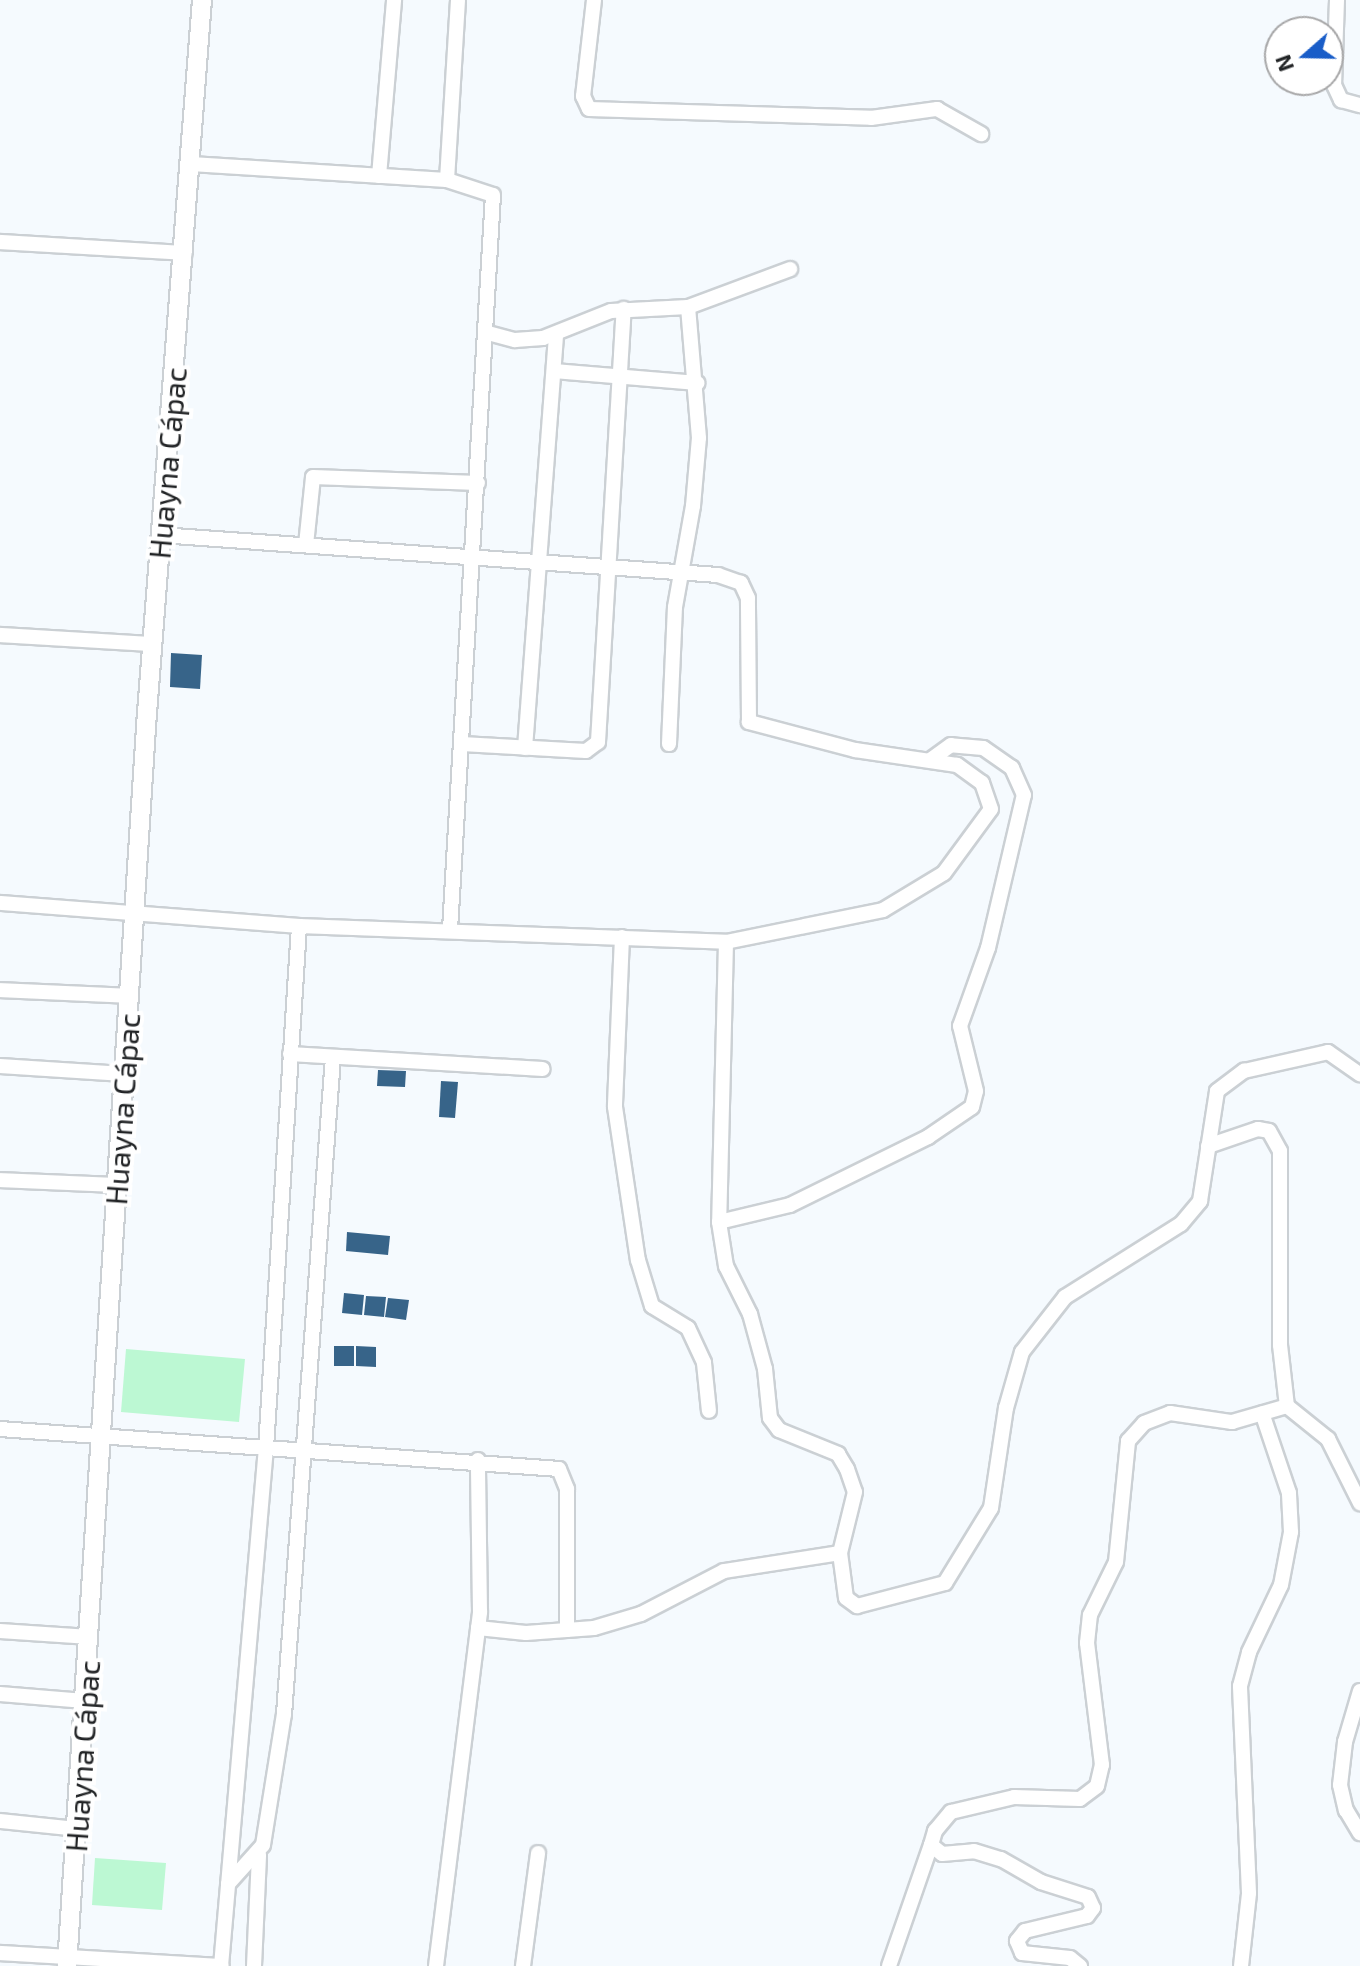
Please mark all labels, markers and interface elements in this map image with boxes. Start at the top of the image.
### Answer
north arrow [1264,16,1344,96]
text: N [1268,52,1298,75]
street label: Huayna Cápac [141,366,193,560]
street label: Huayna Cápac [97,1012,147,1206]
street label: Huayna Cápac [57,1659,107,1853]

